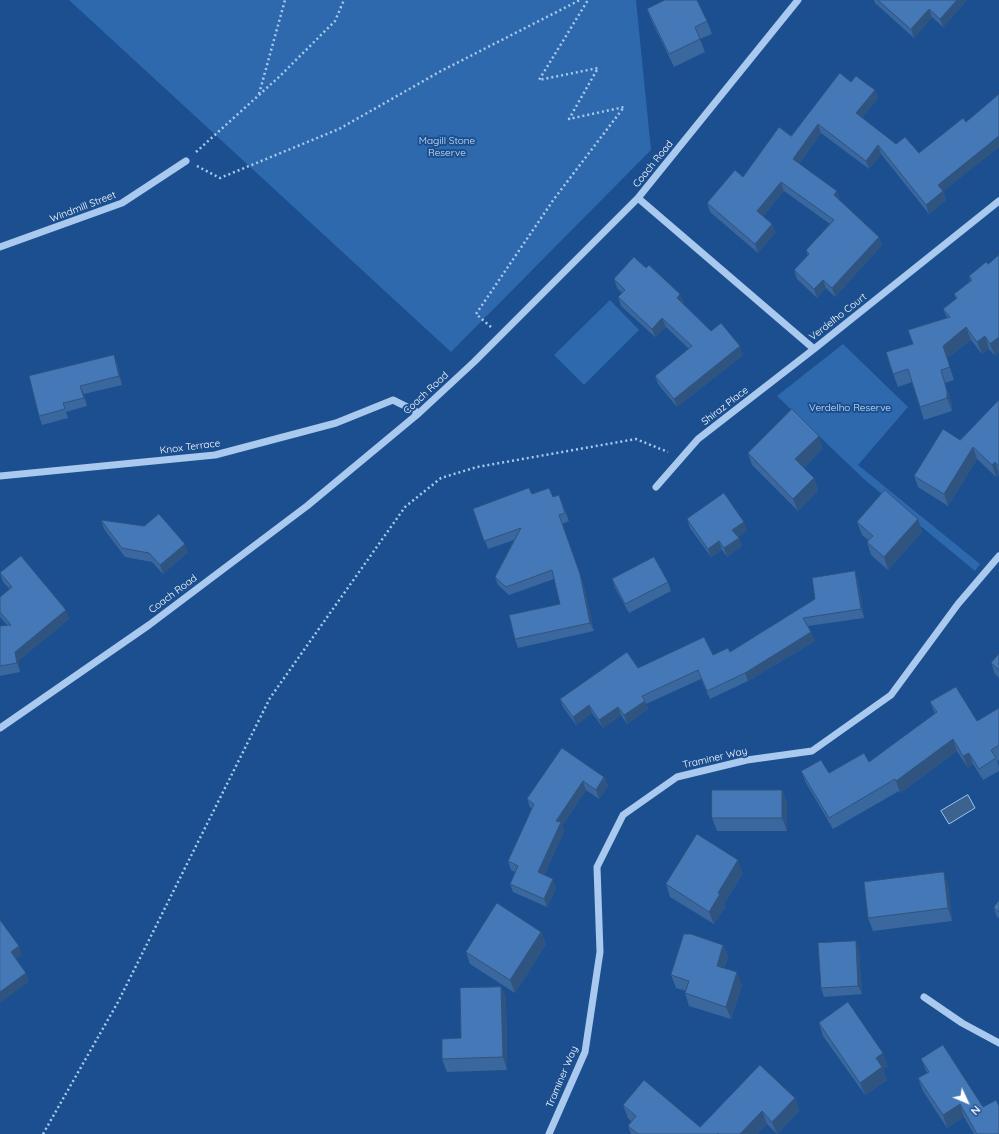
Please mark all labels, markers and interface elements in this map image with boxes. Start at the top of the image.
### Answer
park label: Magill Stone Reserve [419,135,475,158]
street label: Coach Road [630,138,676,190]
street label: Windmill Street [48,189,118,225]
street label: Verdelho Court [807,291,869,343]
street label: Coach Road [401,369,451,417]
street label: Shiraz Place [699,384,751,428]
park label: Verdelho Reserve [809,402,891,414]
street label: Knox Terrace [159,437,221,457]
street label: Coach Road [147,572,199,616]
street label: Traminer Way [682,745,748,771]
street label: Traminer Way [544,1044,580,1110]
north arrow [947,1082,987,1122]
text: N [968,1103,983,1118]

